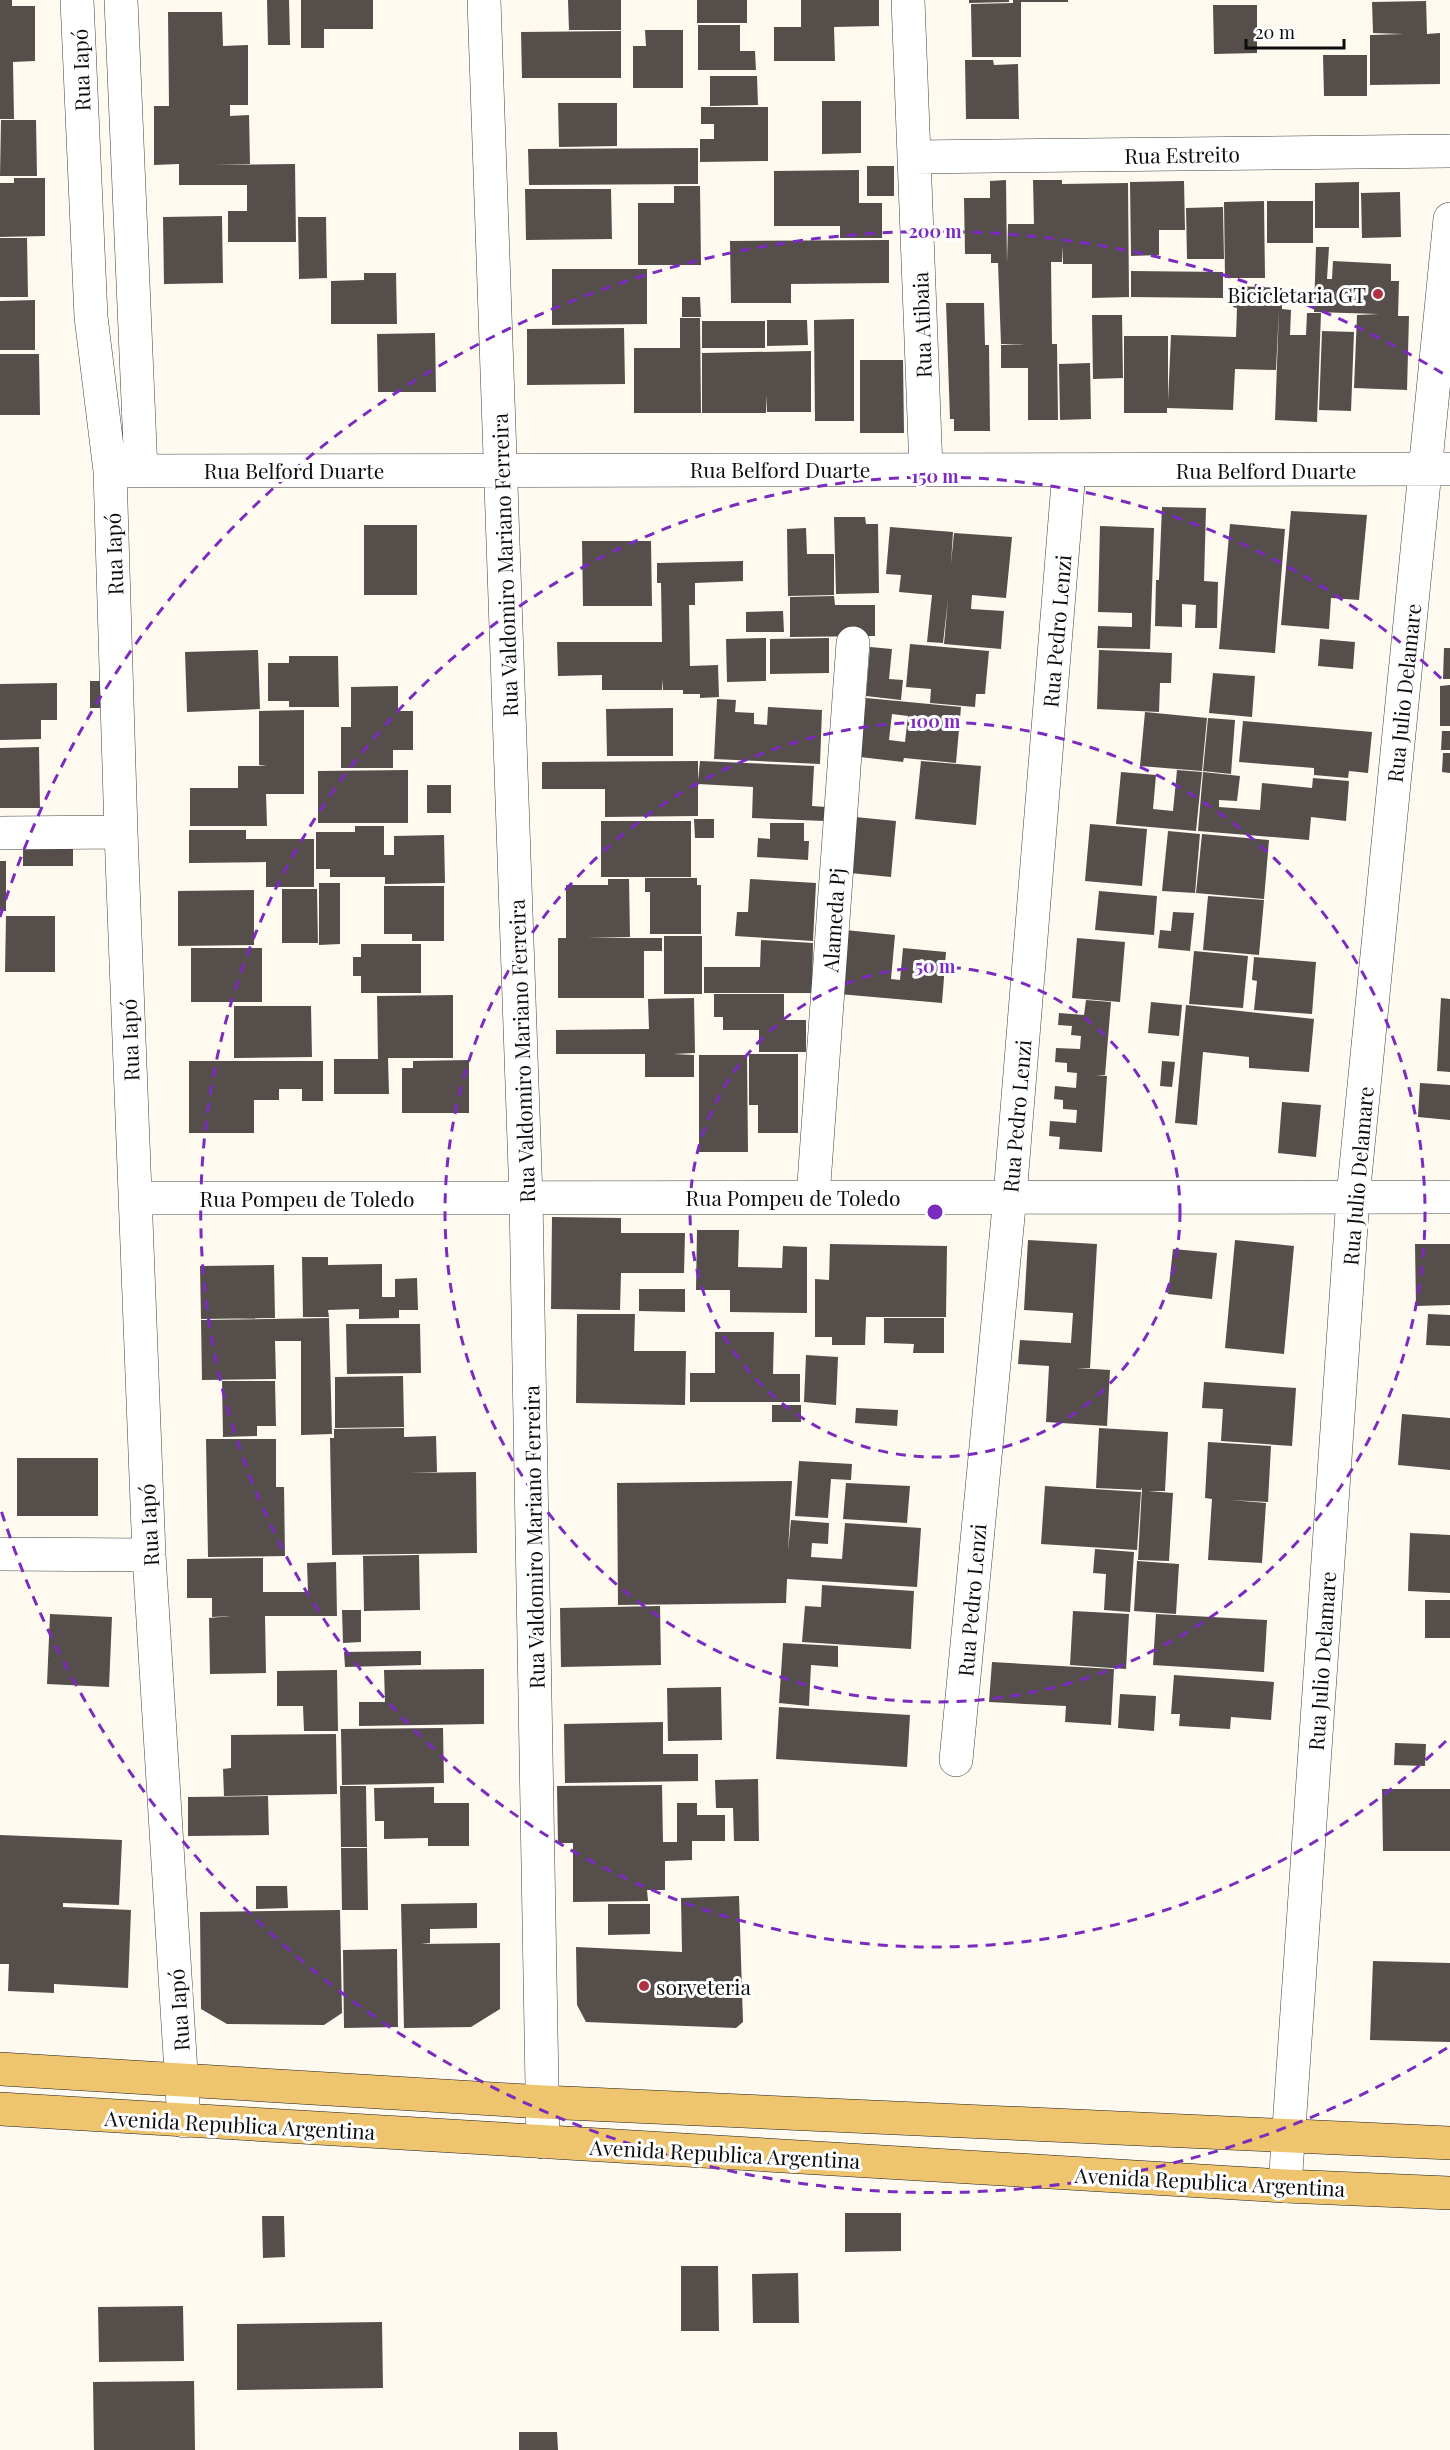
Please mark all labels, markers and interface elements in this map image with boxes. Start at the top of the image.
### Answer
scale bar [1246,12,1344,50]
text: 20 m [1255,20,1295,44]
street label: Rua Iapó [65,28,95,112]
street label: Rua Estreito [1124,139,1240,169]
text: 200 m [908,219,962,243]
street label: Rua Atibaia [905,271,937,379]
place label: Bicicletaria GT [1227,280,1366,308]
marker: Bicicletaria GT [1371,287,1385,301]
street label: Rua Valdomiro Mariano Ferreira [485,412,523,717]
street label: Rua Belford Duarte [690,455,870,483]
street label: Rua Belford Duarte [204,456,384,484]
street label: Rua Belford Duarte [1176,456,1356,484]
text: 150 m [911,464,959,488]
street label: Rua Iapó [98,512,128,596]
street label: Rua Pedro Lenzi [1035,553,1077,709]
street label: Rua Julio Delamare [1380,602,1426,784]
text: 100 m [910,709,961,733]
street label: Alameda Pj [815,867,851,974]
street label: Rua Valdomiro Mariano Ferreira [502,898,540,1203]
text: 50 m [915,954,956,978]
street label: Rua Iapó [114,998,144,1082]
street label: Rua Pedro Lenzi [995,1038,1037,1194]
street label: Rua Julio Delamare [1335,1085,1379,1267]
street label: Rua Pompeu de Toledo [686,1183,900,1211]
street label: Rua Pompeu de Toledo [200,1184,414,1212]
centre of rings [925,1202,945,1222]
street label: Rua Valdomiro Mariano Ferreira [516,1384,550,1689]
street label: Rua Iapó [132,1483,164,1567]
street label: Rua Pedro Lenzi [950,1522,992,1678]
street label: Rua Julio Delamare [1301,1570,1341,1752]
street label: Rua Iapó [161,1968,195,2052]
place label: sorveteria [656,1972,752,2000]
marker: sorveteria [637,1979,651,1993]
street label: Avenida Republica Argentina [103,2103,376,2145]
street label: Avenida Republica Argentina [588,2132,861,2174]
street label: Avenida Republica Argentina [1073,2160,1346,2202]

